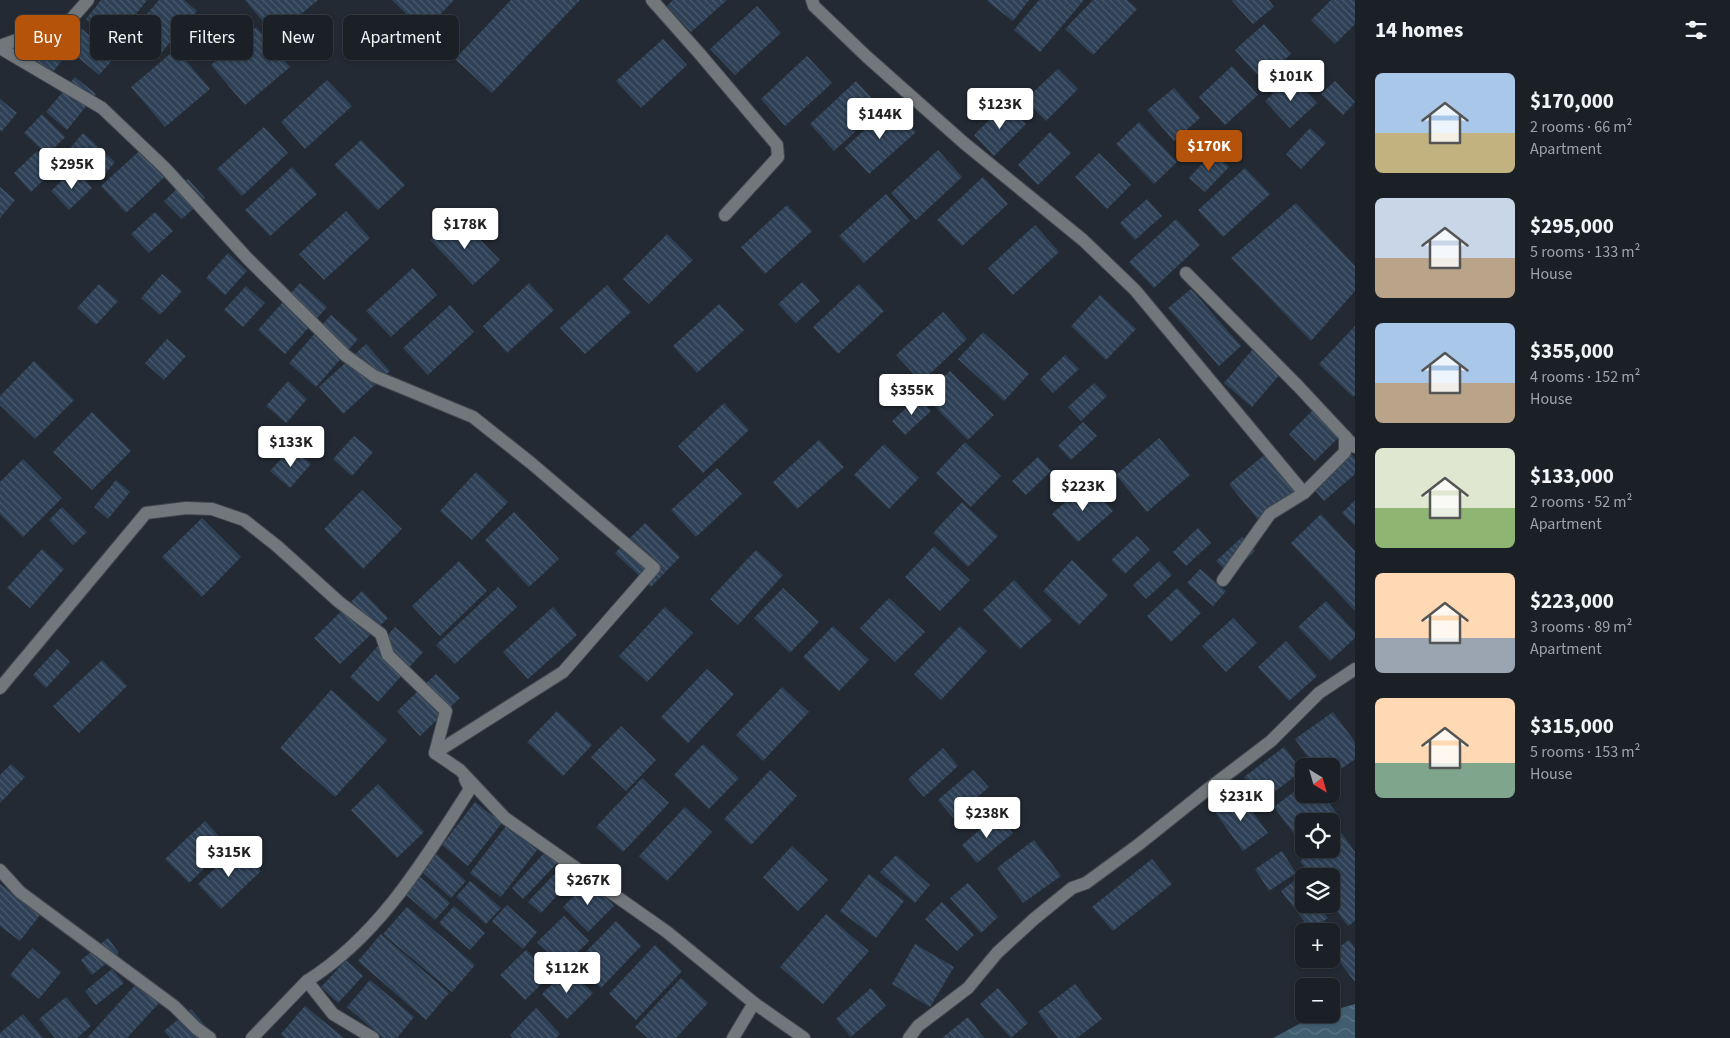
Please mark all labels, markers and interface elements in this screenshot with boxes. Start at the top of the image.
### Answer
chip: Buy [15,15,80,60]
chip: Rent [90,15,161,60]
chip: Filters [171,15,253,60]
chip: New [263,15,333,60]
chip: Apartment [343,15,459,60]
text: 14 homes [1375,15,1463,45]
icon: filters [1682,16,1710,44]
pin: $101K [1256,59,1326,102]
text: $101K [1269,65,1313,87]
text: $170,000 [1530,86,1614,116]
pin: $123K [965,88,1035,130]
text: $123K [978,93,1022,115]
icon: home [1415,93,1475,153]
pin: $144K [845,98,915,140]
text: $144K [858,103,902,125]
text: 2 rooms · 66 m² [1530,116,1632,138]
pin: $170K [1174,130,1244,172]
text: $170K [1187,135,1231,157]
text: Apartment [1530,138,1602,160]
pin: $295K [37,148,107,190]
text: $295K [50,153,94,175]
pin: $178K [430,208,500,250]
text: $295,000 [1530,211,1614,241]
text: $178K [443,213,487,235]
icon: home [1415,218,1475,278]
text: 5 rooms · 133 m² [1530,241,1640,263]
text: House [1530,263,1572,285]
text: $355,000 [1530,336,1614,366]
icon: home [1415,343,1475,403]
text: 4 rooms · 152 m² [1530,366,1640,388]
pin: $355K [877,374,947,416]
text: $355K [890,379,934,401]
text: House [1530,388,1572,410]
pin: $133K [256,426,326,468]
text: $133K [269,431,313,453]
text: $133,000 [1530,461,1614,491]
icon: home [1415,468,1475,528]
pin: $223K [1048,470,1118,512]
text: $223K [1061,475,1105,497]
text: 2 rooms · 52 m² [1530,491,1632,513]
text: Apartment [1530,513,1602,535]
text: $223,000 [1530,586,1614,616]
icon: home [1415,593,1475,653]
text: 3 rooms · 89 m² [1530,616,1632,638]
text: Apartment [1530,638,1602,660]
text: $315,000 [1530,711,1614,741]
icon: home [1415,718,1475,778]
text: 5 rooms · 153 m² [1530,741,1640,763]
north arrow [1295,758,1340,802]
map controls [1295,758,1340,1023]
text: House [1530,763,1572,785]
pin: $231K [1206,780,1276,822]
text: $231K [1219,785,1263,807]
pin: $238K [952,796,1022,839]
text: $238K [965,802,1009,824]
button: locate [1295,813,1340,858]
pin: $315K [194,836,264,878]
text: $315K [207,841,251,863]
pin: $267K [553,864,623,906]
button: layers [1295,868,1340,913]
text: $267K [566,869,610,891]
button: + [1295,923,1340,968]
pin: $112K [532,952,602,994]
text: $112K [545,957,589,979]
button: − [1295,978,1340,1023]

